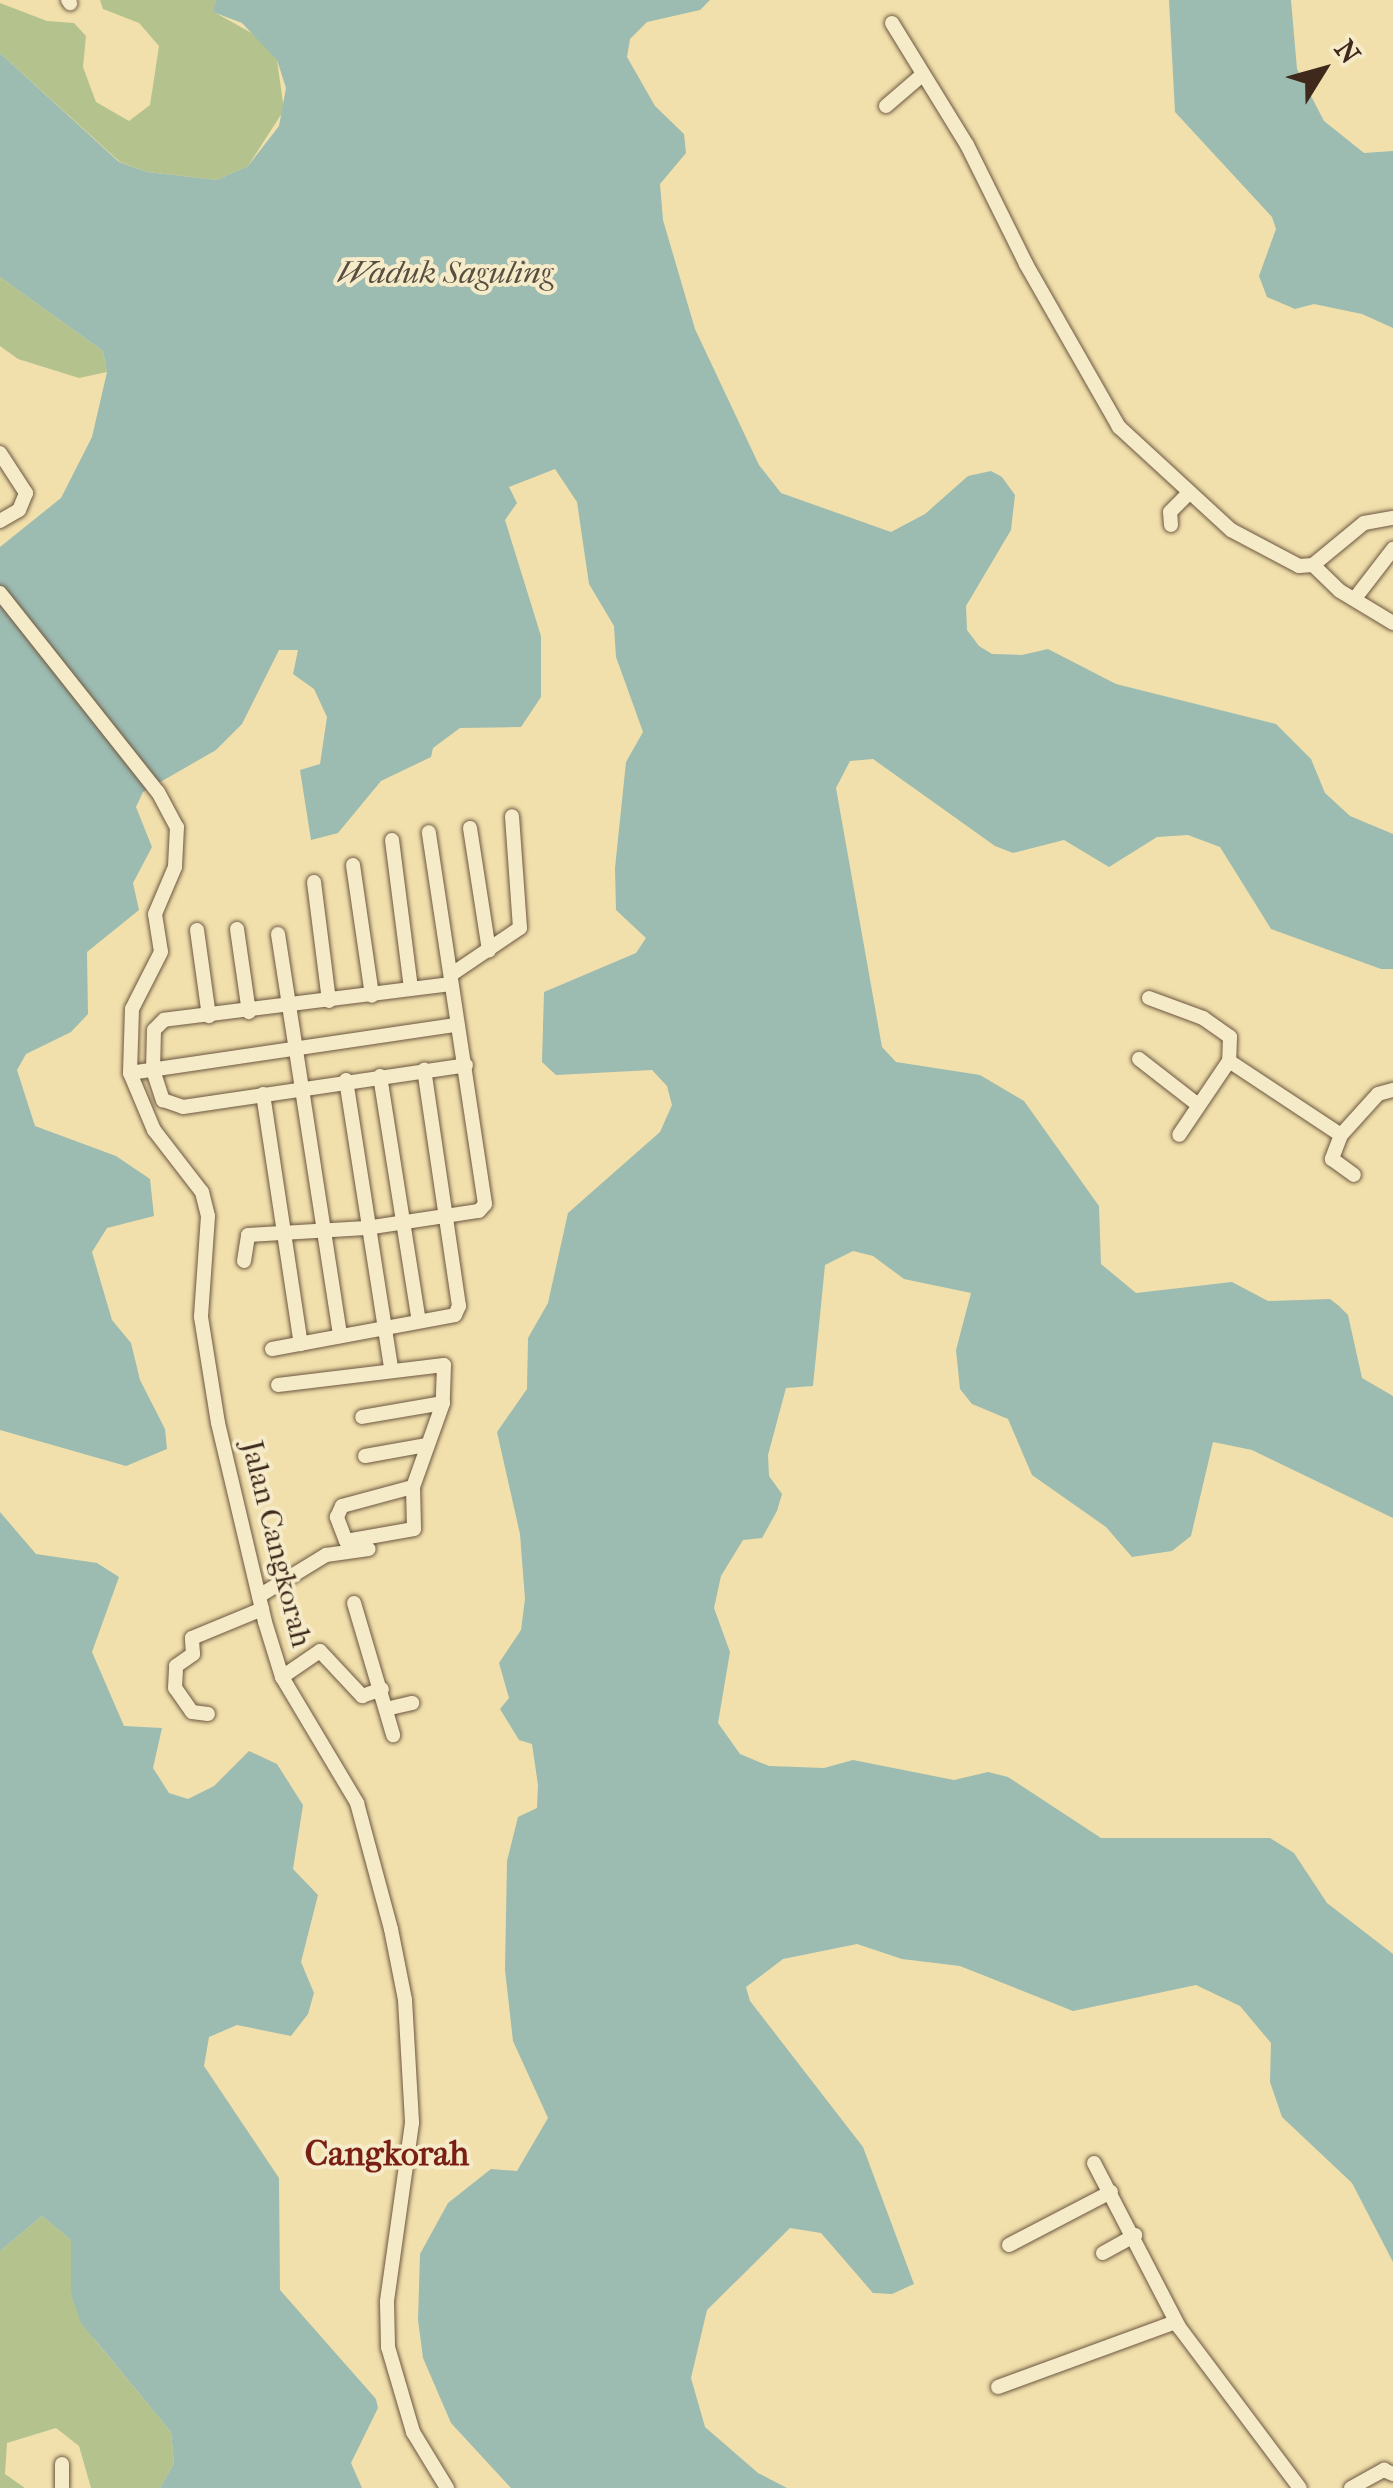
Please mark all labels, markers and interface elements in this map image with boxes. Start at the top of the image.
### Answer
north arrow [1273,20,1373,120]
text: N [1328,33,1367,70]
water label: Waduk Saguling [337,254,553,292]
street label: Jalan Cangkorah [233,1437,319,1651]
district label: Cangkorah [305,2133,469,2175]

